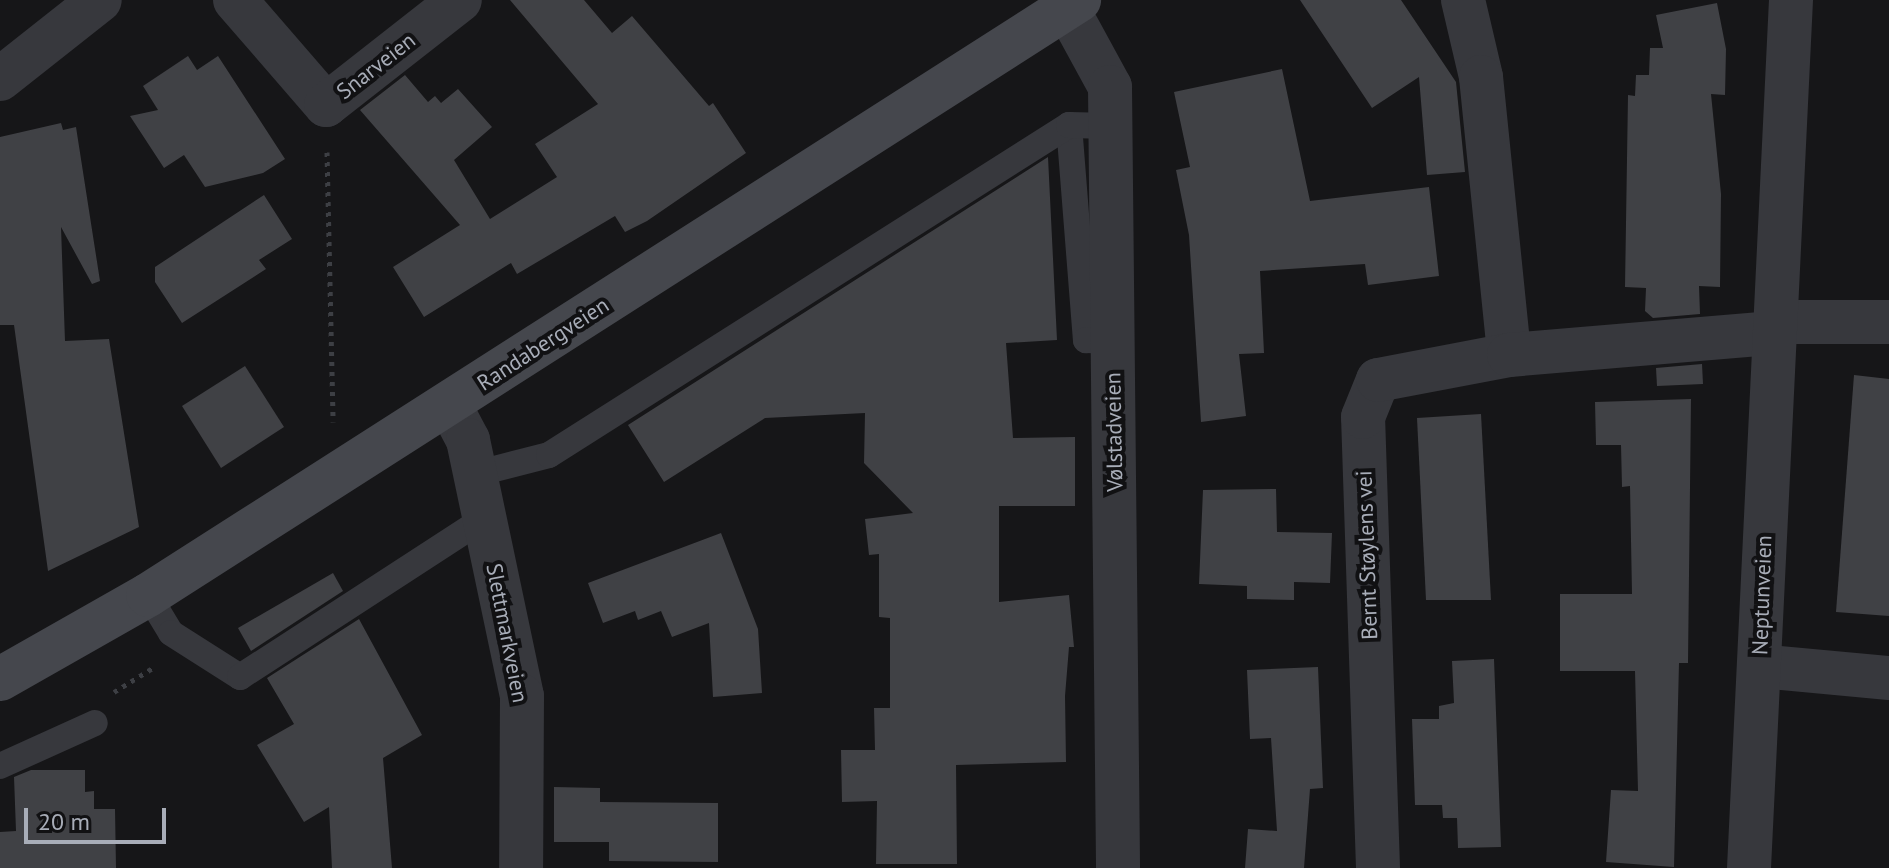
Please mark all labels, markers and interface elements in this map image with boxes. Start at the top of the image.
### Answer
street label: Snarveien [331,27,421,105]
street label: Randabergveien [472,292,614,396]
street label: Vølstadveien [1100,372,1128,492]
street label: Bernt Støylens vei [1351,470,1383,640]
street label: Neptunveien [1747,535,1777,655]
street label: Slettmarkveien [481,561,533,705]
scale bar [28,792,170,842]
text: 20 m [38,806,90,837]

